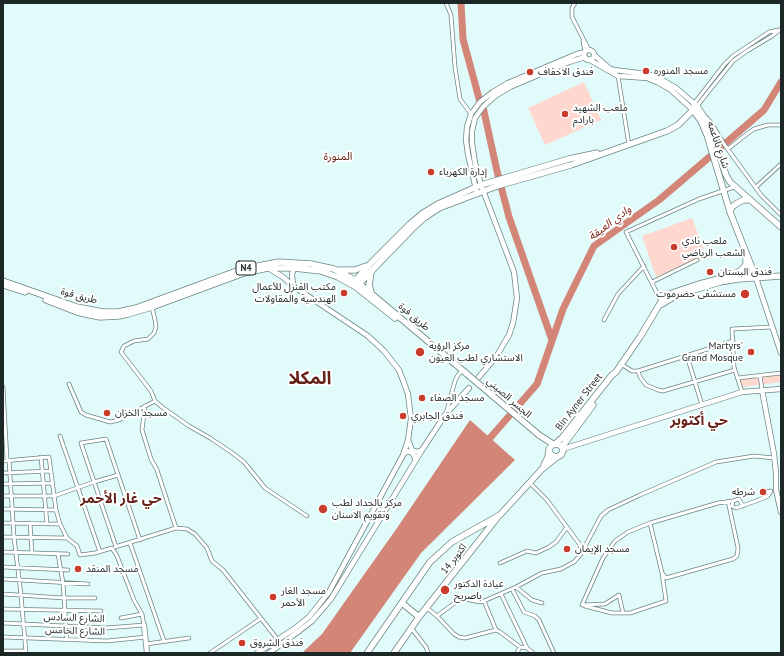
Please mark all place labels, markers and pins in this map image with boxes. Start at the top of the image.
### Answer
place label: مسجد المنوره [654,65,708,77]
place label: فندق الاحقاف [538,66,593,78]
marker: مسجد المنوره [641,66,651,76]
marker: فندق الاحقاف [525,67,535,77]
place label: ملعب الشهيد بارادم [573,102,628,126]
marker: ملعب الشهيد بارادم [560,109,570,119]
place label: إدارة الكهرباء [439,166,487,178]
marker: إدارة الكهرباء [426,167,436,177]
place label: ملعب نادي الشعب الرياضي [682,235,745,258]
marker: ملعب نادي الشعب الرياضي [669,242,679,252]
place label: فندق البستان [718,266,772,278]
marker: فندق البستان [705,267,715,277]
place label: مكتب القنزل للأعمال الهندسية والمقاولات [252,281,336,304]
marker: مكتب القنزل للأعمال الهندسية والمقاولات [339,288,349,298]
place label: مستشفى حضرموت [656,288,736,300]
marker: مستشفى حضرموت [739,288,751,300]
place label: مركز الرؤية الاستشاري لطب العيون [429,340,523,364]
place label: Martyrs' Grand Mosque [682,340,743,364]
marker: مركز الرؤية الاستشاري لطب العيون [414,346,426,358]
marker: Martyrs' Grand Mosque [746,347,756,357]
place label: مسجد الصفاء [430,392,485,404]
marker: مسجد الصفاء [417,393,427,403]
place label: مسجد الخزان [115,407,167,419]
marker: مسجد الخزان [102,408,112,418]
place label: فندق الجابري [411,410,463,422]
marker: فندق الجابري [398,411,408,421]
place label: شرطه [732,486,755,498]
marker: شرطه [758,487,768,497]
place label: مركز بالحداد لطب وتقويم الاسنان [332,497,402,520]
marker: مركز بالحداد لطب وتقويم الاسنان [317,503,329,515]
place label: مسجد الإيمان [575,543,630,555]
marker: مسجد الإيمان [562,544,572,554]
place label: مسجد المنقد [86,563,139,575]
marker: مسجد المنقد [73,564,83,574]
place label: عيادة الدكتور باصريح [454,578,504,602]
marker: عيادة الدكتور باصريح [439,584,451,596]
place label: مسجد الغار الأحمر [281,585,326,608]
marker: مسجد الغار الأحمر [268,592,278,602]
place label: فندق الشروق [250,637,303,649]
marker: فندق الشروق [237,638,247,648]

